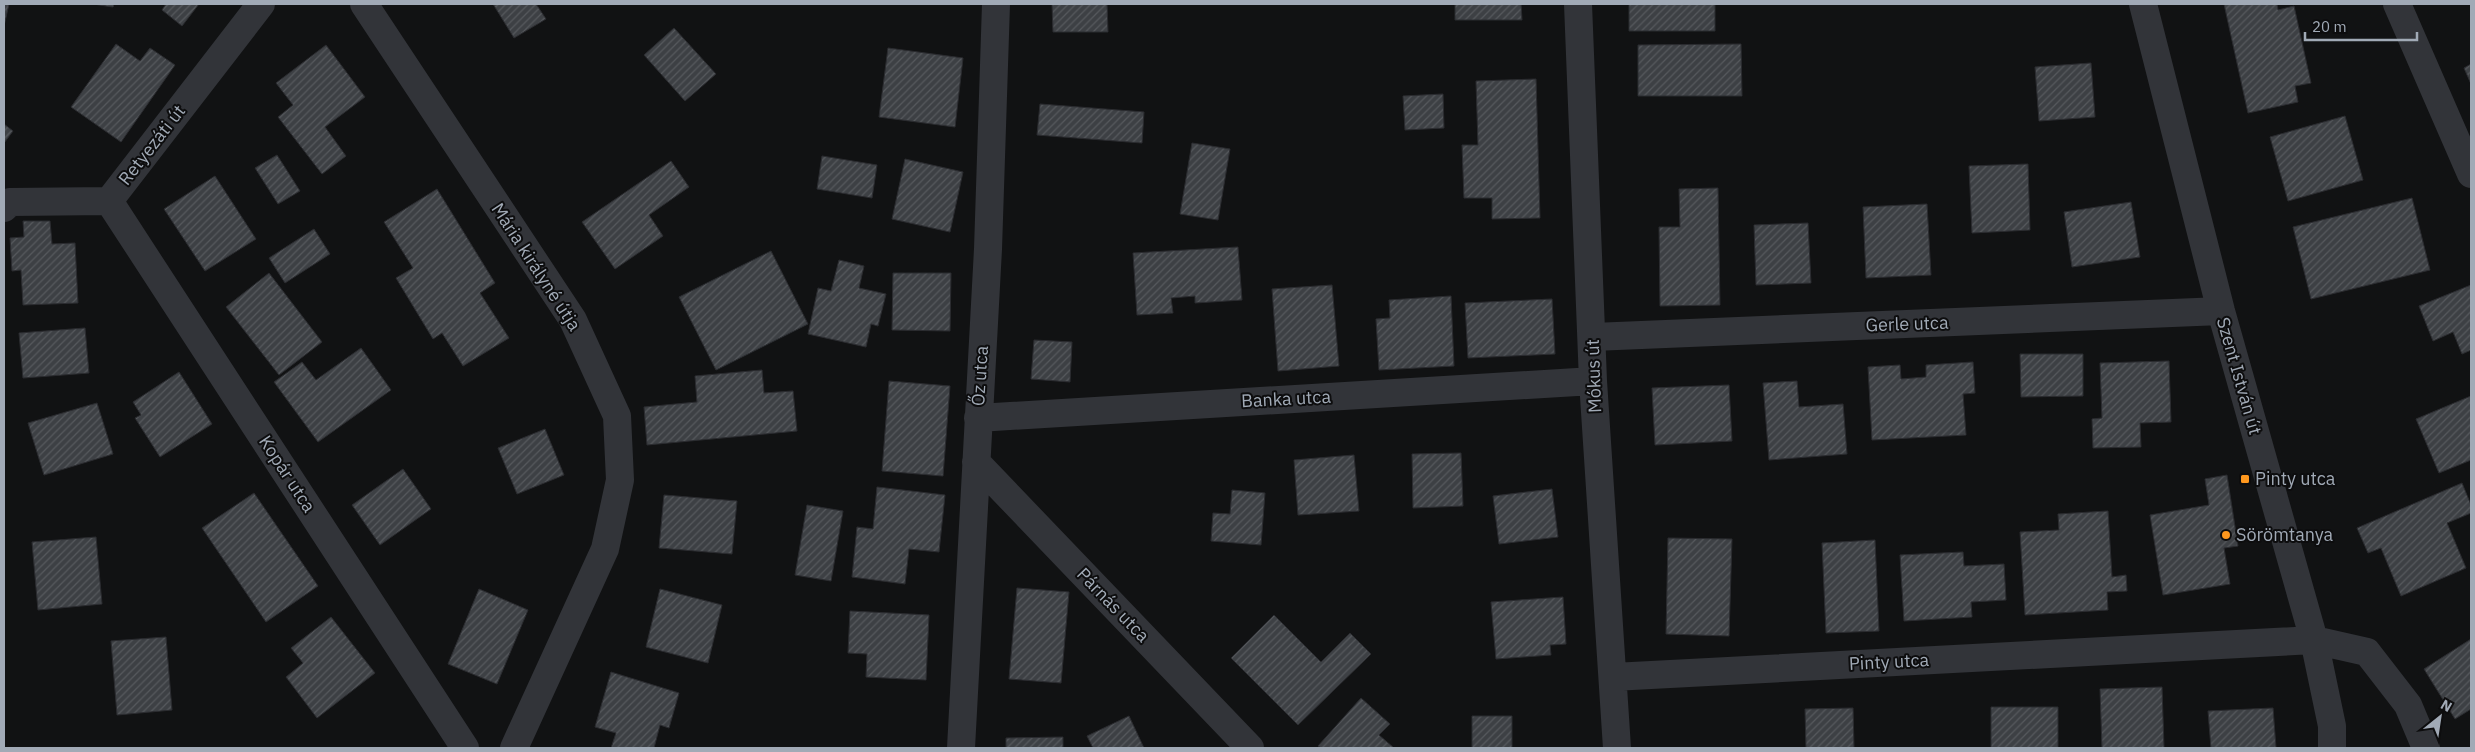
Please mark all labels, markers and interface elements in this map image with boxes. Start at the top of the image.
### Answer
scale bar [2305,10,2418,42]
text: 20 m [2312,17,2347,36]
street label: Retyezáti út [113,100,190,189]
street label: Mária királyné útja [486,198,587,335]
street label: Gerle utca [1865,311,1949,336]
street label: Szent István út [2212,315,2267,437]
street label: Mókus út [1581,339,1606,413]
street label: Őz utca [966,345,993,407]
street label: Banka utca [1240,385,1332,412]
street label: Kopár utca [254,431,321,517]
place label: Pinty utca [2255,467,2336,490]
marker: Pinty utca [2239,473,2251,485]
place label: Sörömtanya [2236,523,2334,546]
marker: Sörömtanya [2220,529,2232,541]
street label: Párnás utca [1072,563,1155,647]
street label: Pinty utca [1848,648,1930,675]
north arrow [2415,692,2465,742]
text: N [2438,695,2455,716]

